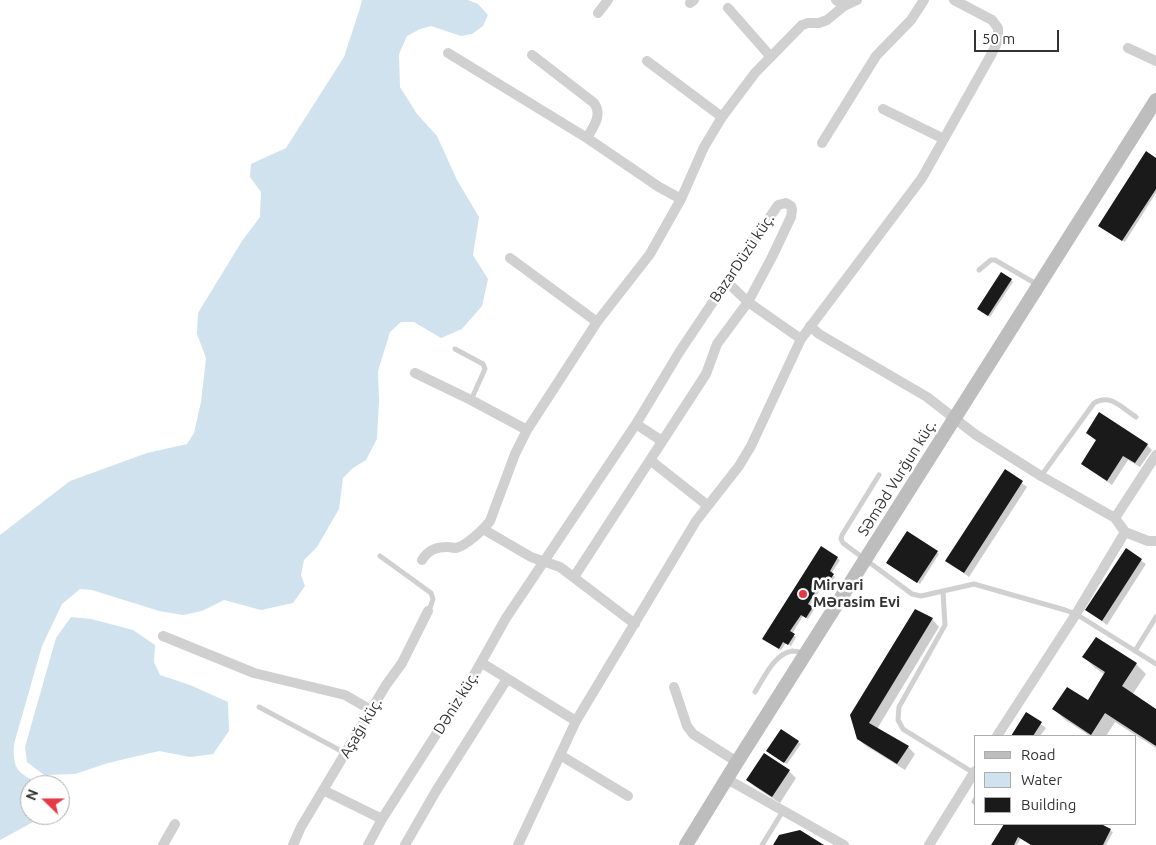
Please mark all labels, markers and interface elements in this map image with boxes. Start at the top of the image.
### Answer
scale bar [976,20,1061,52]
text: 50 m [982,30,1015,47]
street label: BazarDüzü küç. [706,210,778,306]
street label: Səməd Vurğun küç. [854,417,940,539]
place label: Mirvari Mərasim Evi [813,576,900,611]
marker: Mirvari Mərasim Evi [797,588,809,600]
street label: Dəniz küç. [430,668,482,738]
street label: Aşağı küç. [336,695,386,761]
legend [974,735,1136,825]
text: Road [1021,746,1056,763]
text: Water [1021,771,1062,788]
north arrow [20,775,70,825]
text: N [23,787,41,803]
text: Building [1021,796,1076,813]

